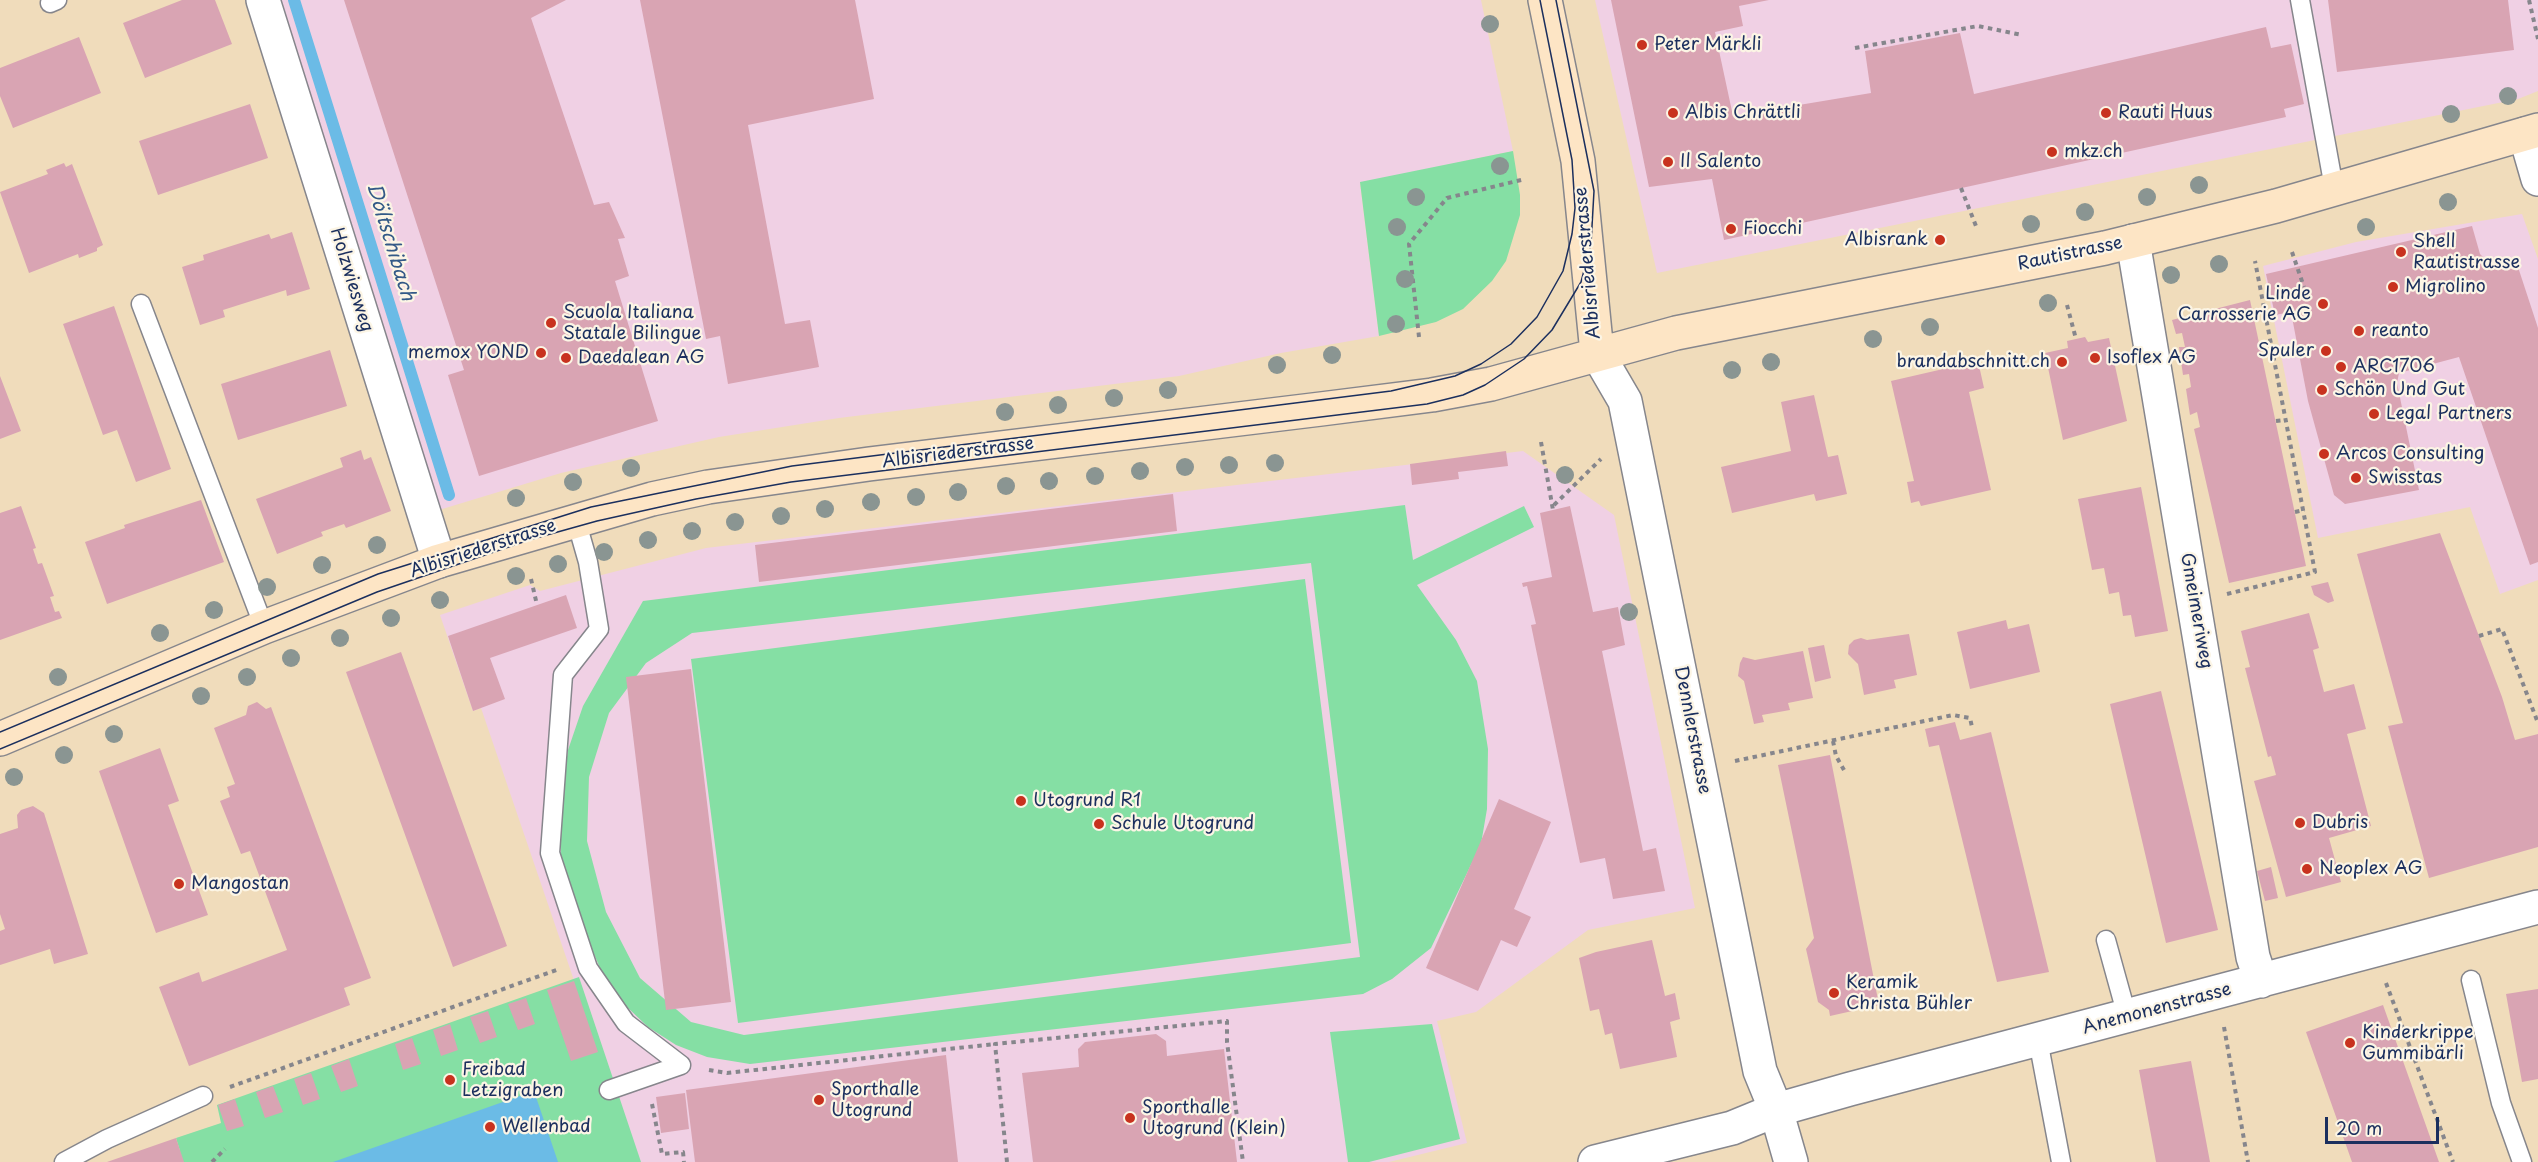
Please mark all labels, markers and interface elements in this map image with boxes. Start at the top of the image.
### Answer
place label: Peter Märkli [1654,34,1762,56]
marker: Peter Märkli [1635,38,1649,52]
place label: Albis Chrättli [1685,102,1801,124]
place label: Rauti Huus [2118,102,2213,124]
marker: Albis Chrättli [1666,106,1680,120]
marker: Rauti Huus [2099,106,2113,120]
place label: mkz.ch [2064,141,2123,163]
marker: mkz.ch [2045,145,2059,159]
place label: Il Salento [1680,151,1761,173]
marker: Il Salento [1661,155,1675,169]
water label: Döltschibach [361,180,419,304]
street label: Albisriederstrasse [1571,186,1605,340]
place label: Fiocchi [1743,218,1802,240]
marker: Fiocchi [1724,222,1738,236]
street label: Holzwiesweg [325,225,377,335]
place label: Albisrank [1845,229,1928,251]
place label: Shell Rautistrasse [2413,231,2520,274]
street label: Rautistrasse [2015,232,2125,276]
marker: Albisrank [1933,233,1947,247]
marker: Shell Rautistrasse [2394,245,2408,259]
place label: Migrolino [2405,276,2486,298]
marker: Migrolino [2386,280,2400,294]
place label: Linde Carrosserie AG [2178,283,2311,326]
marker: Linde Carrosserie AG [2316,297,2330,311]
place label: Scuola Italiana Statale Bilingue [563,302,702,344]
marker: Scuola Italiana Statale Bilingue [544,316,558,330]
place label: reanto [2371,320,2429,342]
marker: reanto [2352,324,2366,338]
place label: Spuler [2258,340,2314,362]
place label: memox YOND [408,342,529,364]
marker: Spuler [2319,344,2333,358]
marker: memox YOND [534,346,548,360]
place label: Daedalean AG [578,347,705,369]
place label: Isoflex AG [2107,347,2196,369]
marker: Daedalean AG [559,351,573,365]
place label: brandabschnitt.ch [1897,351,2050,373]
marker: Isoflex AG [2088,351,2102,365]
marker: brandabschnitt.ch [2055,355,2069,369]
place label: ARC1706 [2353,356,2435,378]
marker: ARC1706 [2334,360,2348,374]
place label: Schön Und Gut [2334,379,2465,401]
marker: Schön Und Gut [2315,383,2329,397]
place label: Legal Partners [2386,403,2512,425]
marker: Legal Partners [2367,407,2381,421]
street label: Albisriederstrasse [881,433,1035,473]
place label: Arcos Consulting [2336,443,2484,465]
marker: Arcos Consulting [2317,447,2331,461]
place label: Swisstas [2368,467,2442,489]
marker: Swisstas [2349,471,2363,485]
street label: Albisriederstrasse [407,515,559,583]
street label: Gmeimeriweg [2175,551,2217,671]
street label: Dennlerstrasse [1669,664,1715,796]
place label: Utogrund R1 [1033,790,1141,812]
marker: Utogrund R1 [1014,794,1028,808]
place label: Dubris [2312,812,2368,834]
place label: Schule Utogrund [1111,813,1254,835]
marker: Dubris [2293,816,2307,830]
marker: Schule Utogrund [1092,817,1106,831]
place label: Neoplex AG [2319,858,2423,880]
marker: Neoplex AG [2300,862,2314,876]
place label: Mangostan [191,873,289,895]
marker: Mangostan [172,877,186,891]
place label: Keramik Christa Bühler [1846,972,1972,1014]
street label: Anemonenstrasse [2080,979,2234,1039]
marker: Keramik Christa Bühler [1827,986,1841,1000]
place label: Kinderkrippe Gummibärli [2362,1022,2473,1064]
marker: Kinderkrippe Gummibärli [2343,1036,2357,1050]
place label: Freibad Letzigraben [462,1059,564,1102]
marker: Freibad Letzigraben [443,1073,457,1087]
place label: Sporthalle Utogrund [831,1079,919,1122]
marker: Sporthalle Utogrund [812,1093,826,1107]
place label: Sporthalle Utogrund (Klein) [1142,1097,1286,1140]
scale bar [2328,1105,2442,1143]
marker: Sporthalle Utogrund (Klein) [1123,1111,1137,1125]
text: 20 m [2336,1114,2382,1141]
place label: Wellenbad [502,1116,591,1138]
marker: Wellenbad [483,1120,497,1134]

